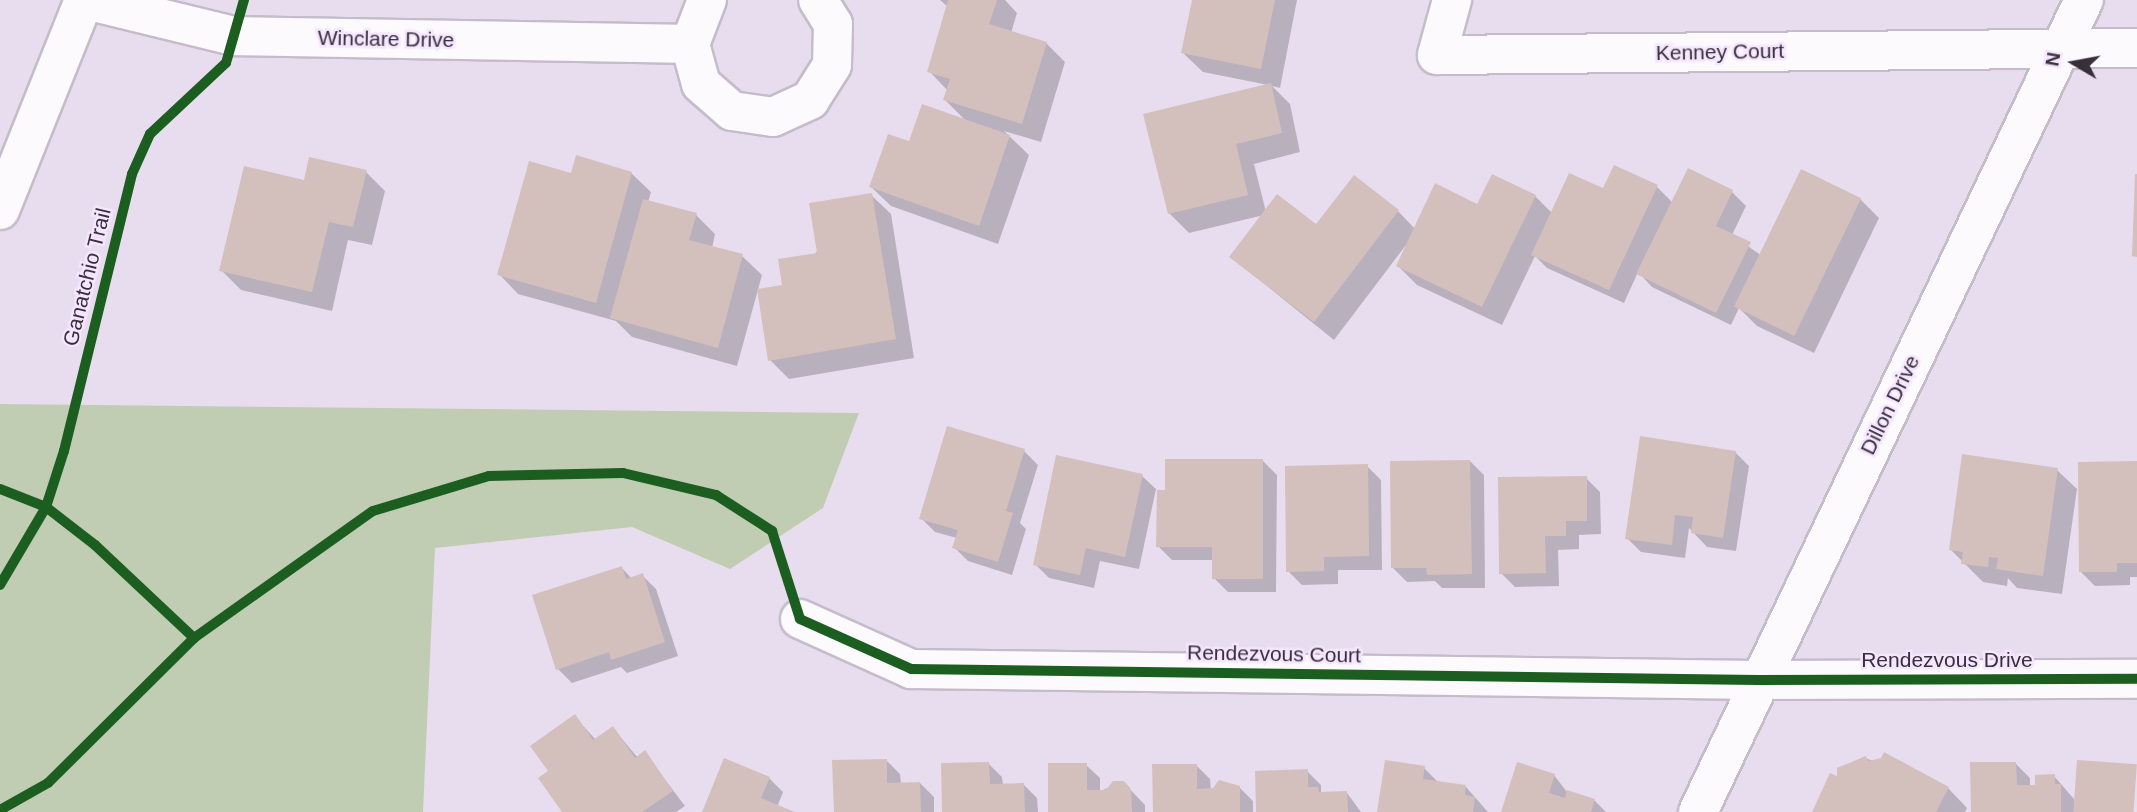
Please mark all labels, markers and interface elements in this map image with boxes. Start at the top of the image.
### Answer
street label: Winclare Drive [318,25,454,53]
north arrow [2039,28,2109,98]
street label: Kenney Court [1656,38,1784,66]
text: N [2041,51,2064,68]
street label: Ganatchio Trail [58,205,116,349]
street label: Dillon Drive [1855,351,1925,459]
street label: Rendezvous Court [1187,640,1361,668]
street label: Rendezvous Drive [1861,647,2033,673]

